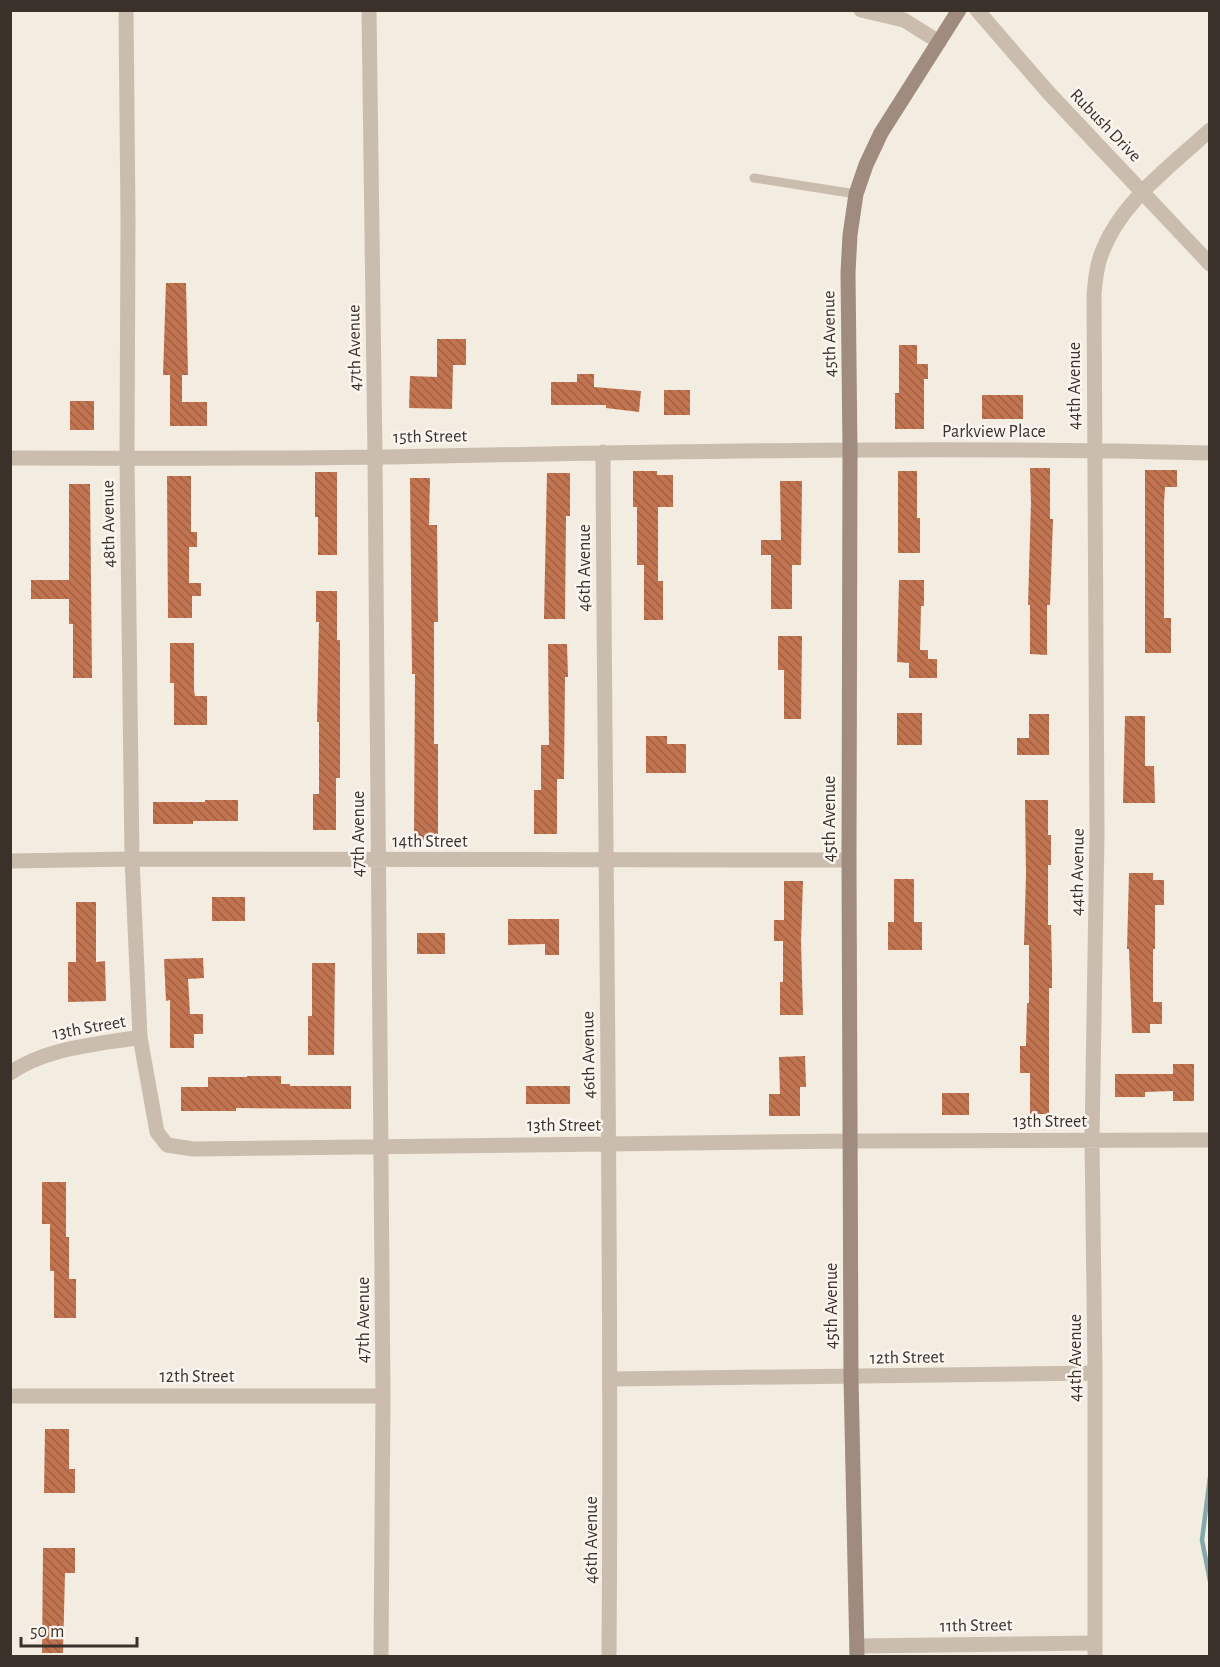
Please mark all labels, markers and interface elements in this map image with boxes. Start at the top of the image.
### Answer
street label: Rubush Drive [1066,86,1144,166]
street label: 45th Avenue [820,290,840,378]
street label: 47th Avenue [345,304,365,391]
street label: 44th Avenue [1066,342,1084,430]
street label: Parkview Place [942,423,1046,441]
street label: 15th Street [393,427,468,447]
street label: 48th Avenue [99,480,119,568]
street label: 46th Avenue [576,524,594,612]
street label: 45th Avenue [821,776,839,862]
street label: 47th Avenue [350,791,368,877]
street label: 44th Avenue [1068,828,1088,916]
street label: 14th Street [392,833,468,851]
street label: 46th Avenue [579,1011,599,1099]
street label: 13th Street [51,1013,127,1043]
street label: 13th Street [1013,1113,1087,1131]
street label: 13th Street [527,1117,601,1135]
street label: 45th Avenue [823,1263,841,1349]
street label: 47th Avenue [355,1277,373,1363]
street label: 44th Avenue [1067,1314,1085,1402]
street label: 12th Street [869,1348,945,1368]
street label: 12th Street [160,1368,235,1386]
street label: 46th Avenue [583,1496,601,1584]
scale bar [21,1610,136,1648]
street label: 11th Street [939,1616,1013,1636]
text: 50 m [30,1623,64,1641]

